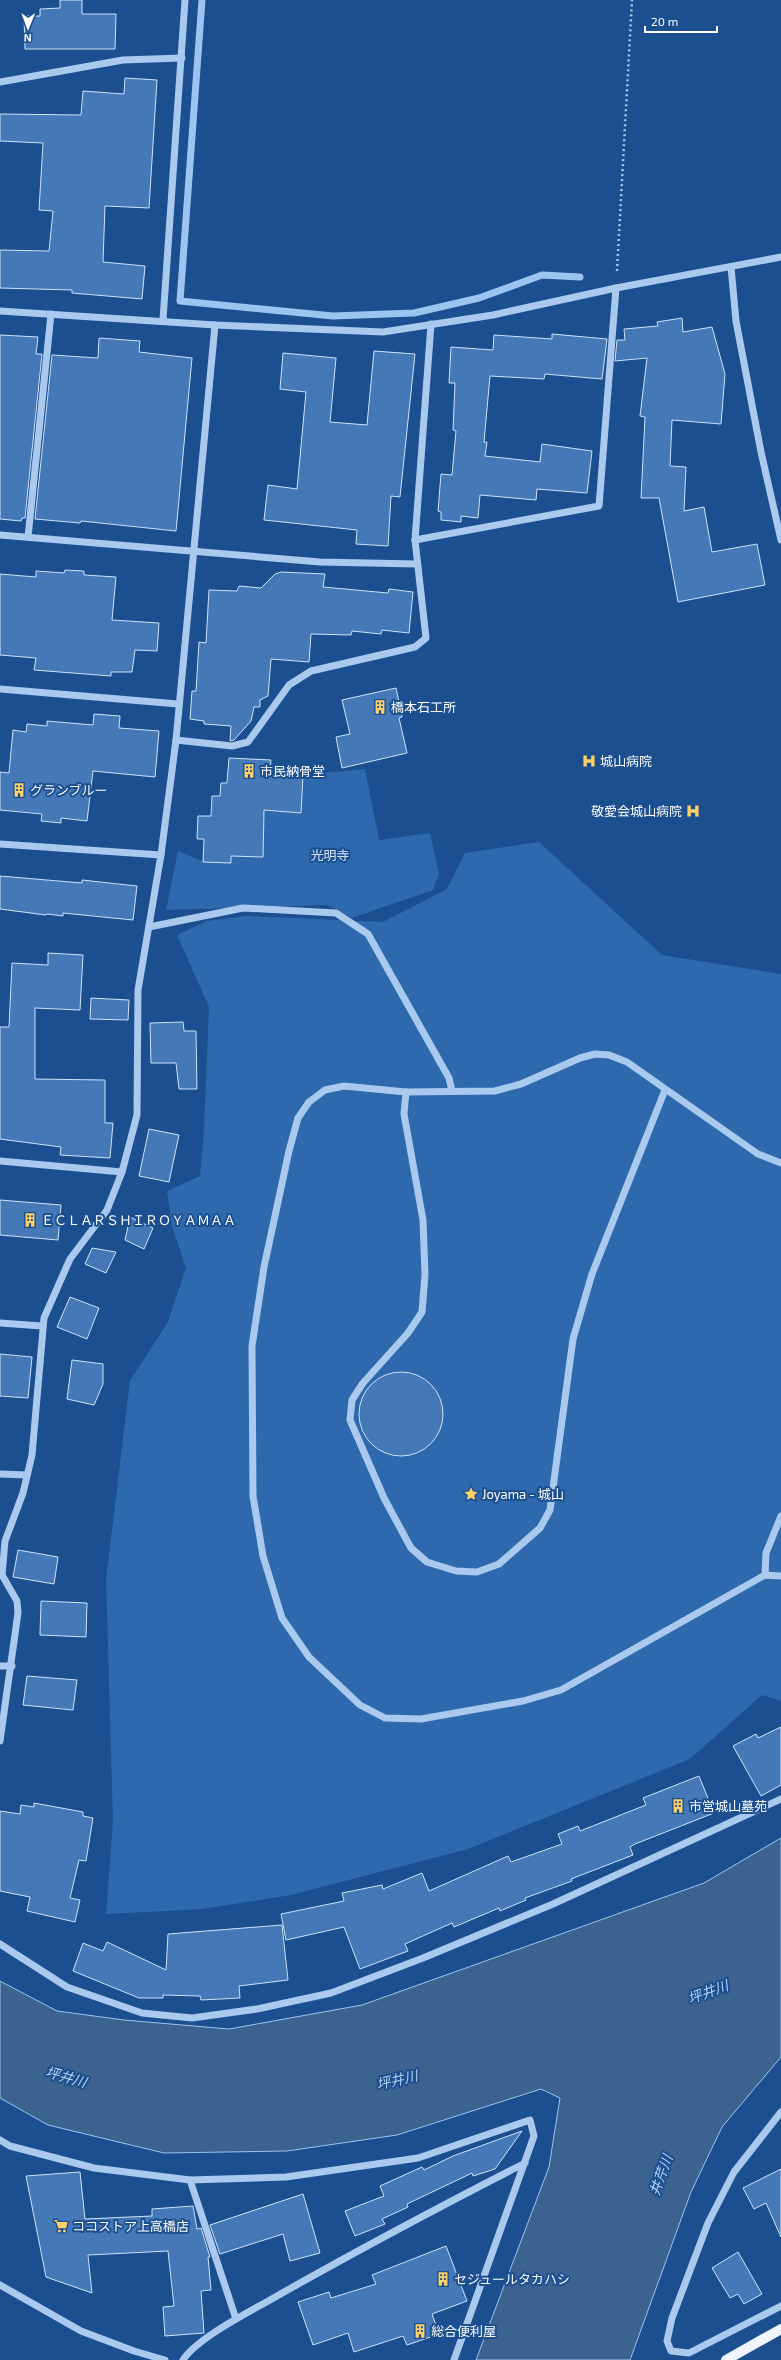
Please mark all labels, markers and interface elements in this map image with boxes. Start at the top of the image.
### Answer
north arrow [8,8,48,48]
scale bar [645,8,717,34]
text: 20 m [651,14,678,28]
text: N [24,32,32,45]
building icon: 橋本石工所 [372,699,388,715]
place label: 橋本石工所 [391,699,456,715]
hospital icon: 城山病院 [581,753,597,769]
place label: 城山病院 [600,753,652,769]
building icon: 市民納骨堂 [241,763,257,779]
place label: 市民納骨堂 [260,763,325,779]
building icon: グランブルー [11,782,27,798]
place label: グランブルー [30,782,108,798]
place label: 敬愛会城山病院 [591,803,682,819]
hospital icon: 敬愛会城山病院 [685,803,701,819]
park label: 光明寺 [310,847,350,863]
building icon: ＥＣＬＡＲＳＨＩＲＯＹＡＭＡＡ [22,1212,38,1228]
place label: ＥＣＬＡＲＳＨＩＲＯＹＡＭＡＡ [41,1212,236,1228]
place icon: Joyama - 城山 [463,1486,479,1502]
place label: Joyama - 城山 [482,1486,564,1502]
building icon: 市営城山墓苑 [670,1798,686,1814]
place label: 市営城山墓苑 [689,1798,767,1814]
water label: 坪井川 [685,1976,732,2007]
water label: 坪井川 [44,2063,91,2091]
water label: 坪井川 [375,2066,421,2093]
water label: 井芹川 [645,2150,676,2197]
supermarket icon: ココストア上高橋店 [53,2218,69,2234]
place label: ココストア上高橋店 [72,2218,189,2234]
building icon: セジュールタカハシ [435,2271,451,2287]
place label: セジュールタカハシ [454,2271,570,2287]
building icon: 総合便利屋 [412,2323,428,2339]
place label: 総合便利屋 [431,2323,496,2339]

